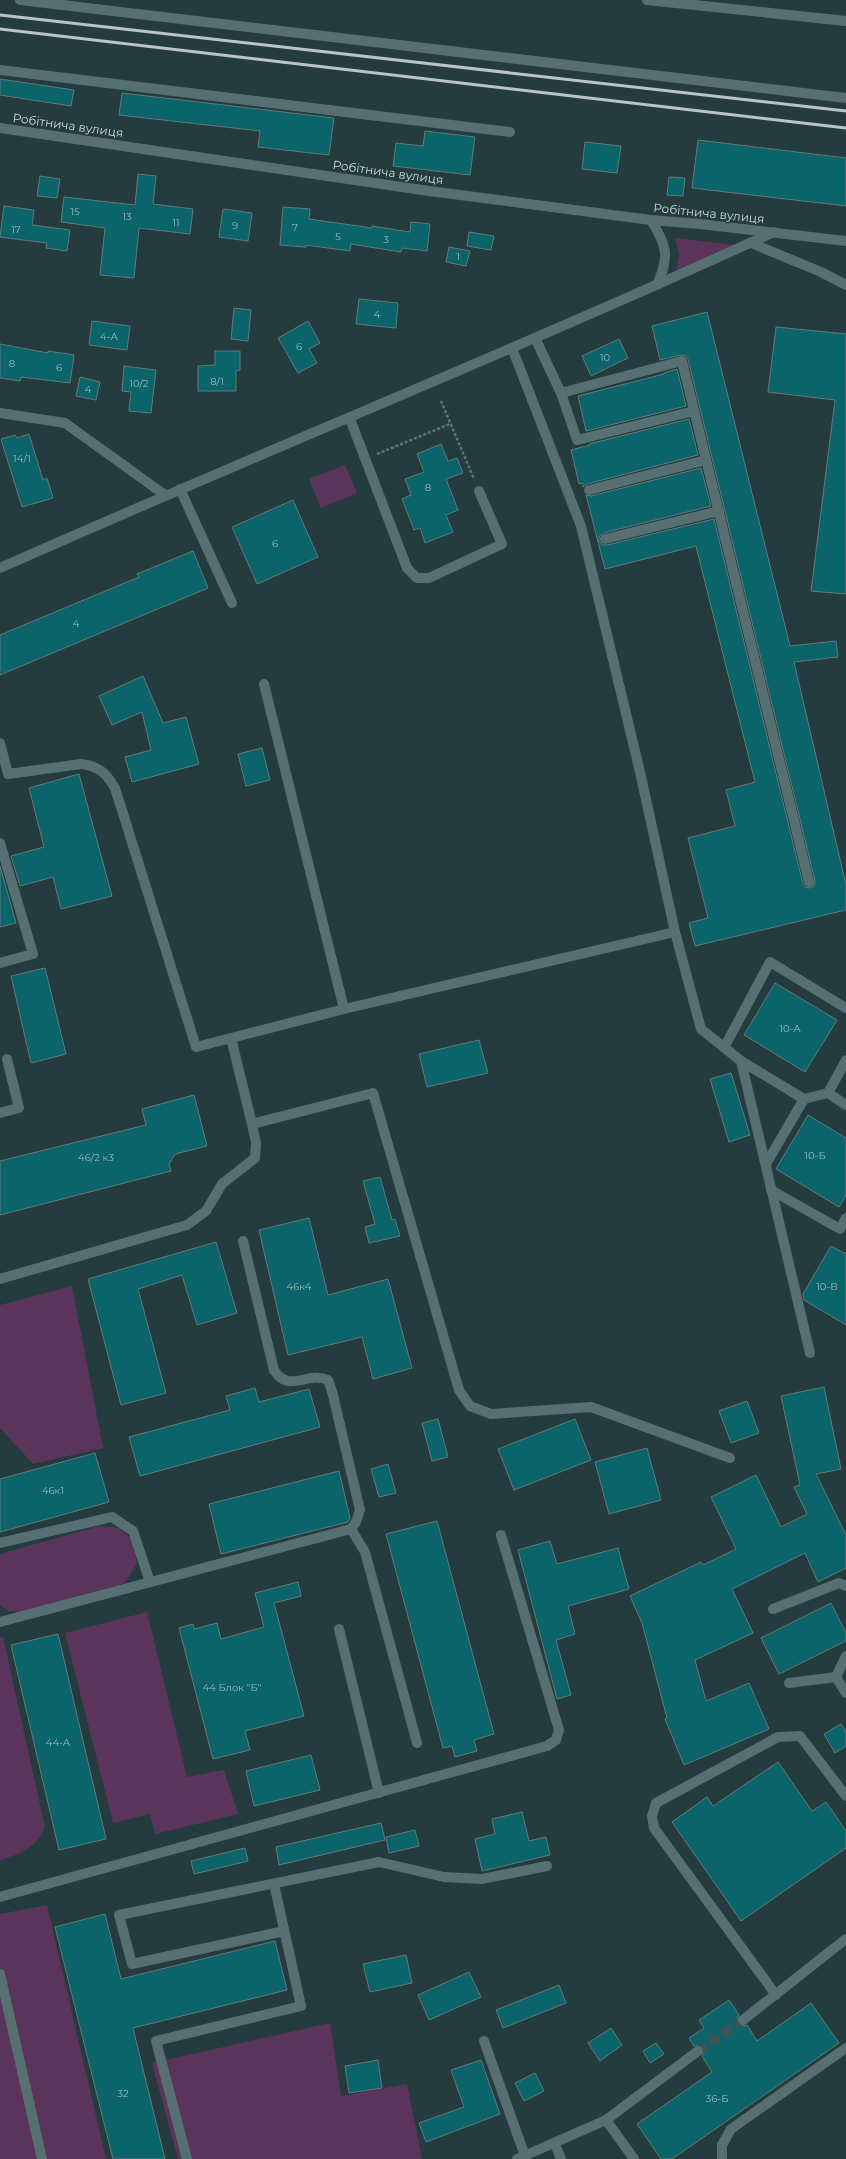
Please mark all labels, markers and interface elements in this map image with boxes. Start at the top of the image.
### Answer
street label: Робітнича вулиця [12,110,124,140]
street label: Робітнича вулиця [332,157,444,187]
street label: Робітнича вулиця [653,200,765,226]
house number: 15 [70,205,80,218]
house number: 13 [122,210,132,223]
house number: 11 [172,216,180,229]
house number: 9 [232,219,238,232]
house number: 7 [292,221,298,234]
house number: 17 [11,223,21,236]
house number: 5 [335,230,341,243]
house number: 3 [383,233,389,246]
house number: 1 [456,250,460,263]
house number: 4 [374,308,381,321]
house number: 4-А [100,330,118,343]
house number: 6 [296,340,302,353]
house number: 10 [600,351,610,364]
house number: 8 [9,357,15,370]
house number: 6 [56,361,62,374]
house number: 8/1 [210,375,224,388]
house number: 10/2 [129,377,149,390]
house number: 4 [85,383,92,396]
house number: 14/1 [13,452,31,465]
house number: 8 [425,481,431,494]
house number: 6 [272,537,278,550]
house number: 4 [73,617,80,630]
house number: 10-А [779,1022,801,1035]
house number: 10-Б [804,1149,826,1162]
house number: 46/2 к3 [78,1151,114,1164]
house number: 46к4 [287,1280,312,1293]
house number: 10-В [816,1280,838,1293]
house number: 46к1 [42,1484,64,1497]
house number: 44 Блок "Б" [203,1681,262,1694]
house number: 44-А [46,1736,71,1749]
house number: 32 [117,2087,129,2100]
house number: 36-Б [706,2092,728,2105]

